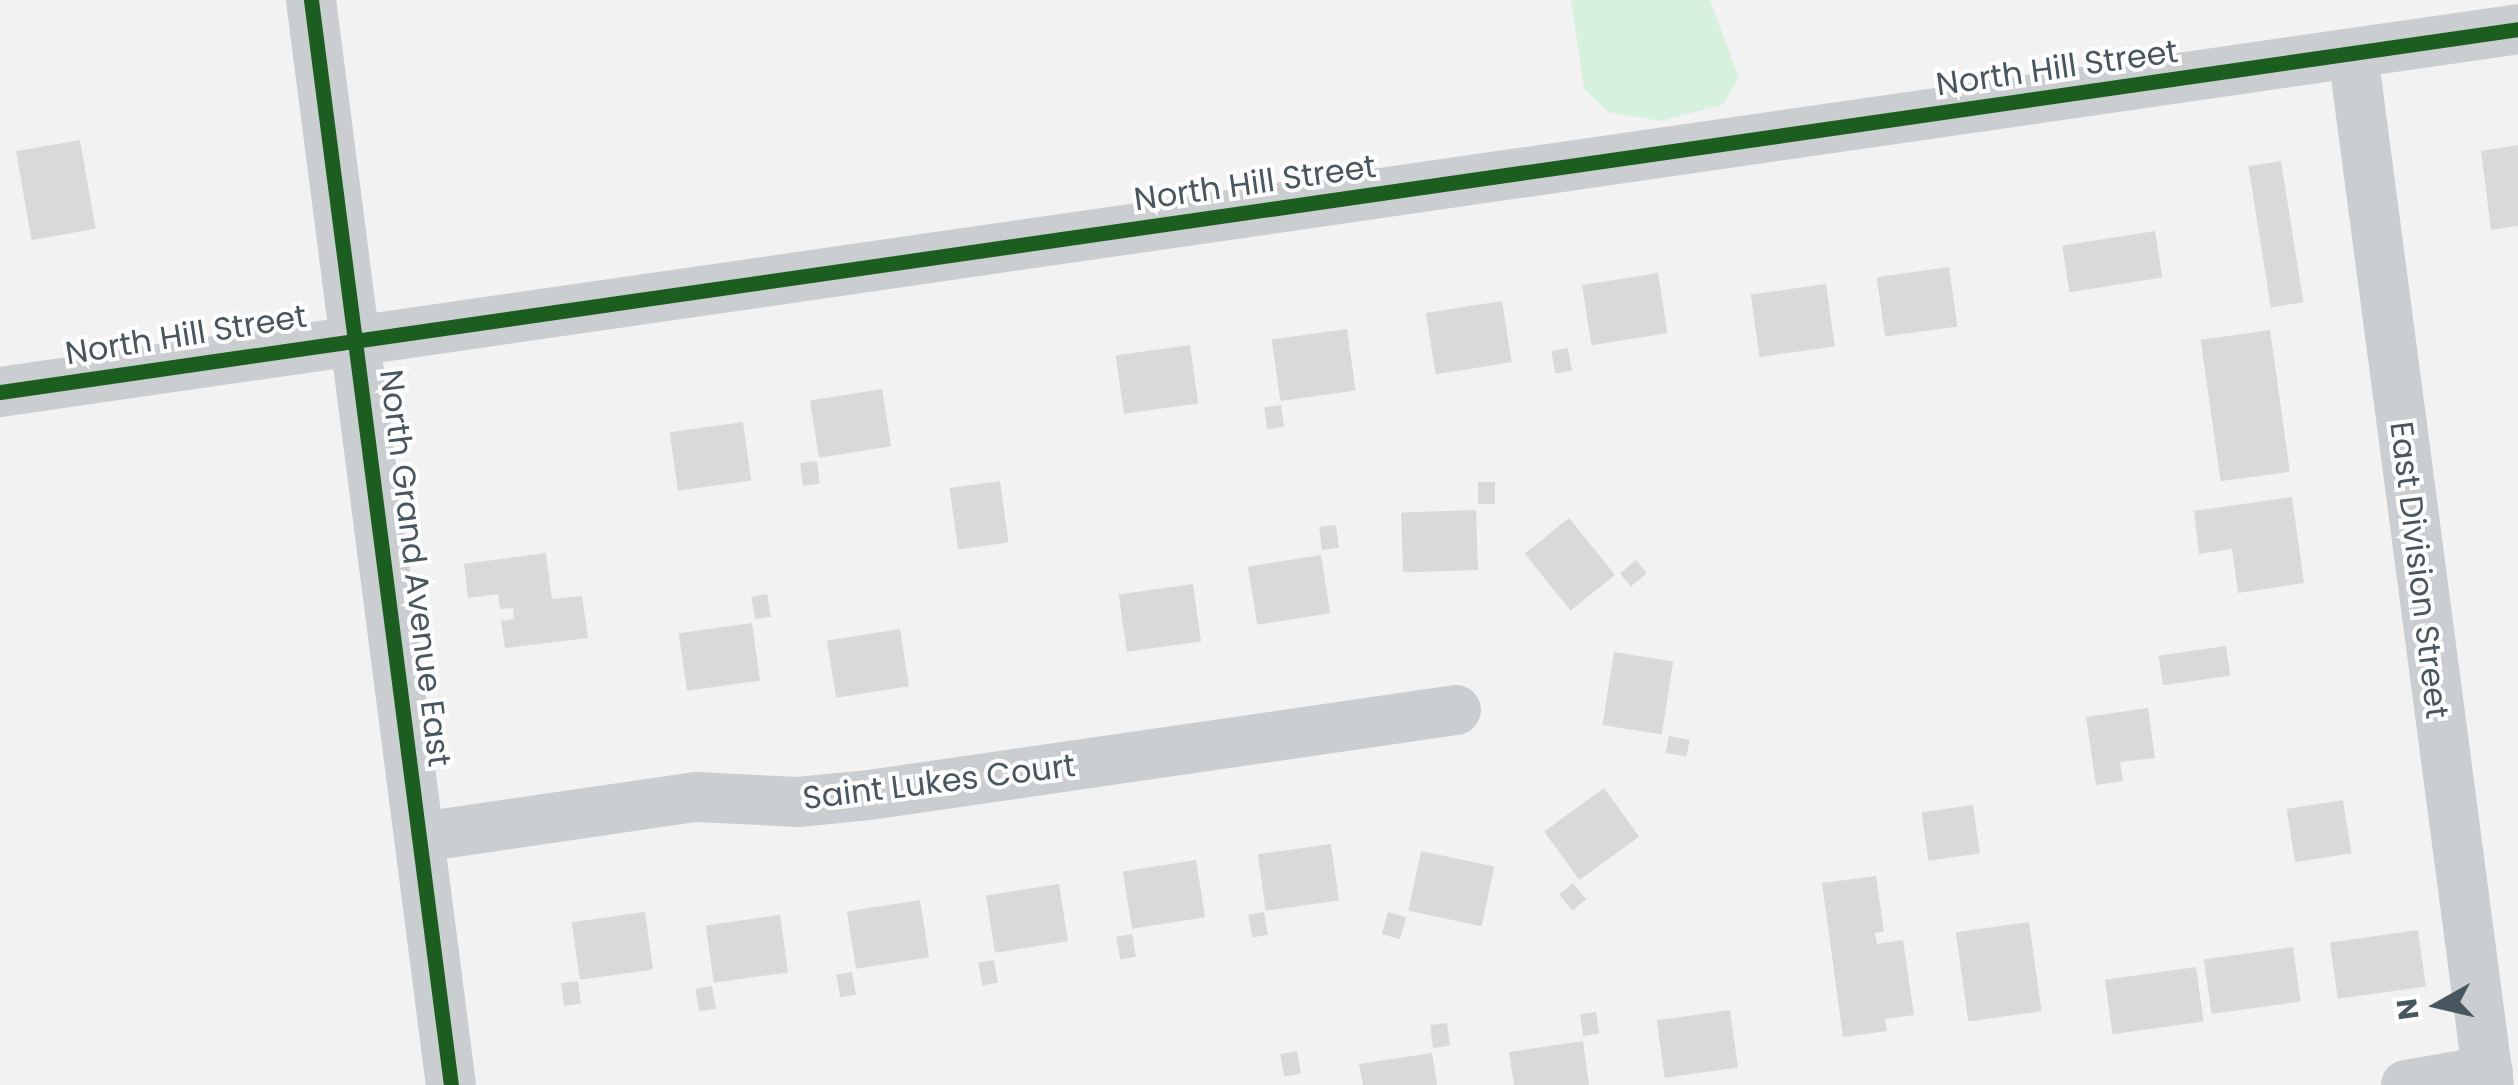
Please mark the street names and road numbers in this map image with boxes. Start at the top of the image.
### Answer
street label: North Hill Street [1934,32,2180,104]
street label: North Hill Street [1132,147,1378,219]
street label: North Hill Street [63,297,309,373]
street label: North Grand Avenue East [372,367,458,769]
street label: East Division Street [2382,419,2456,721]
street label: Saint Lukes Court [801,746,1077,818]

